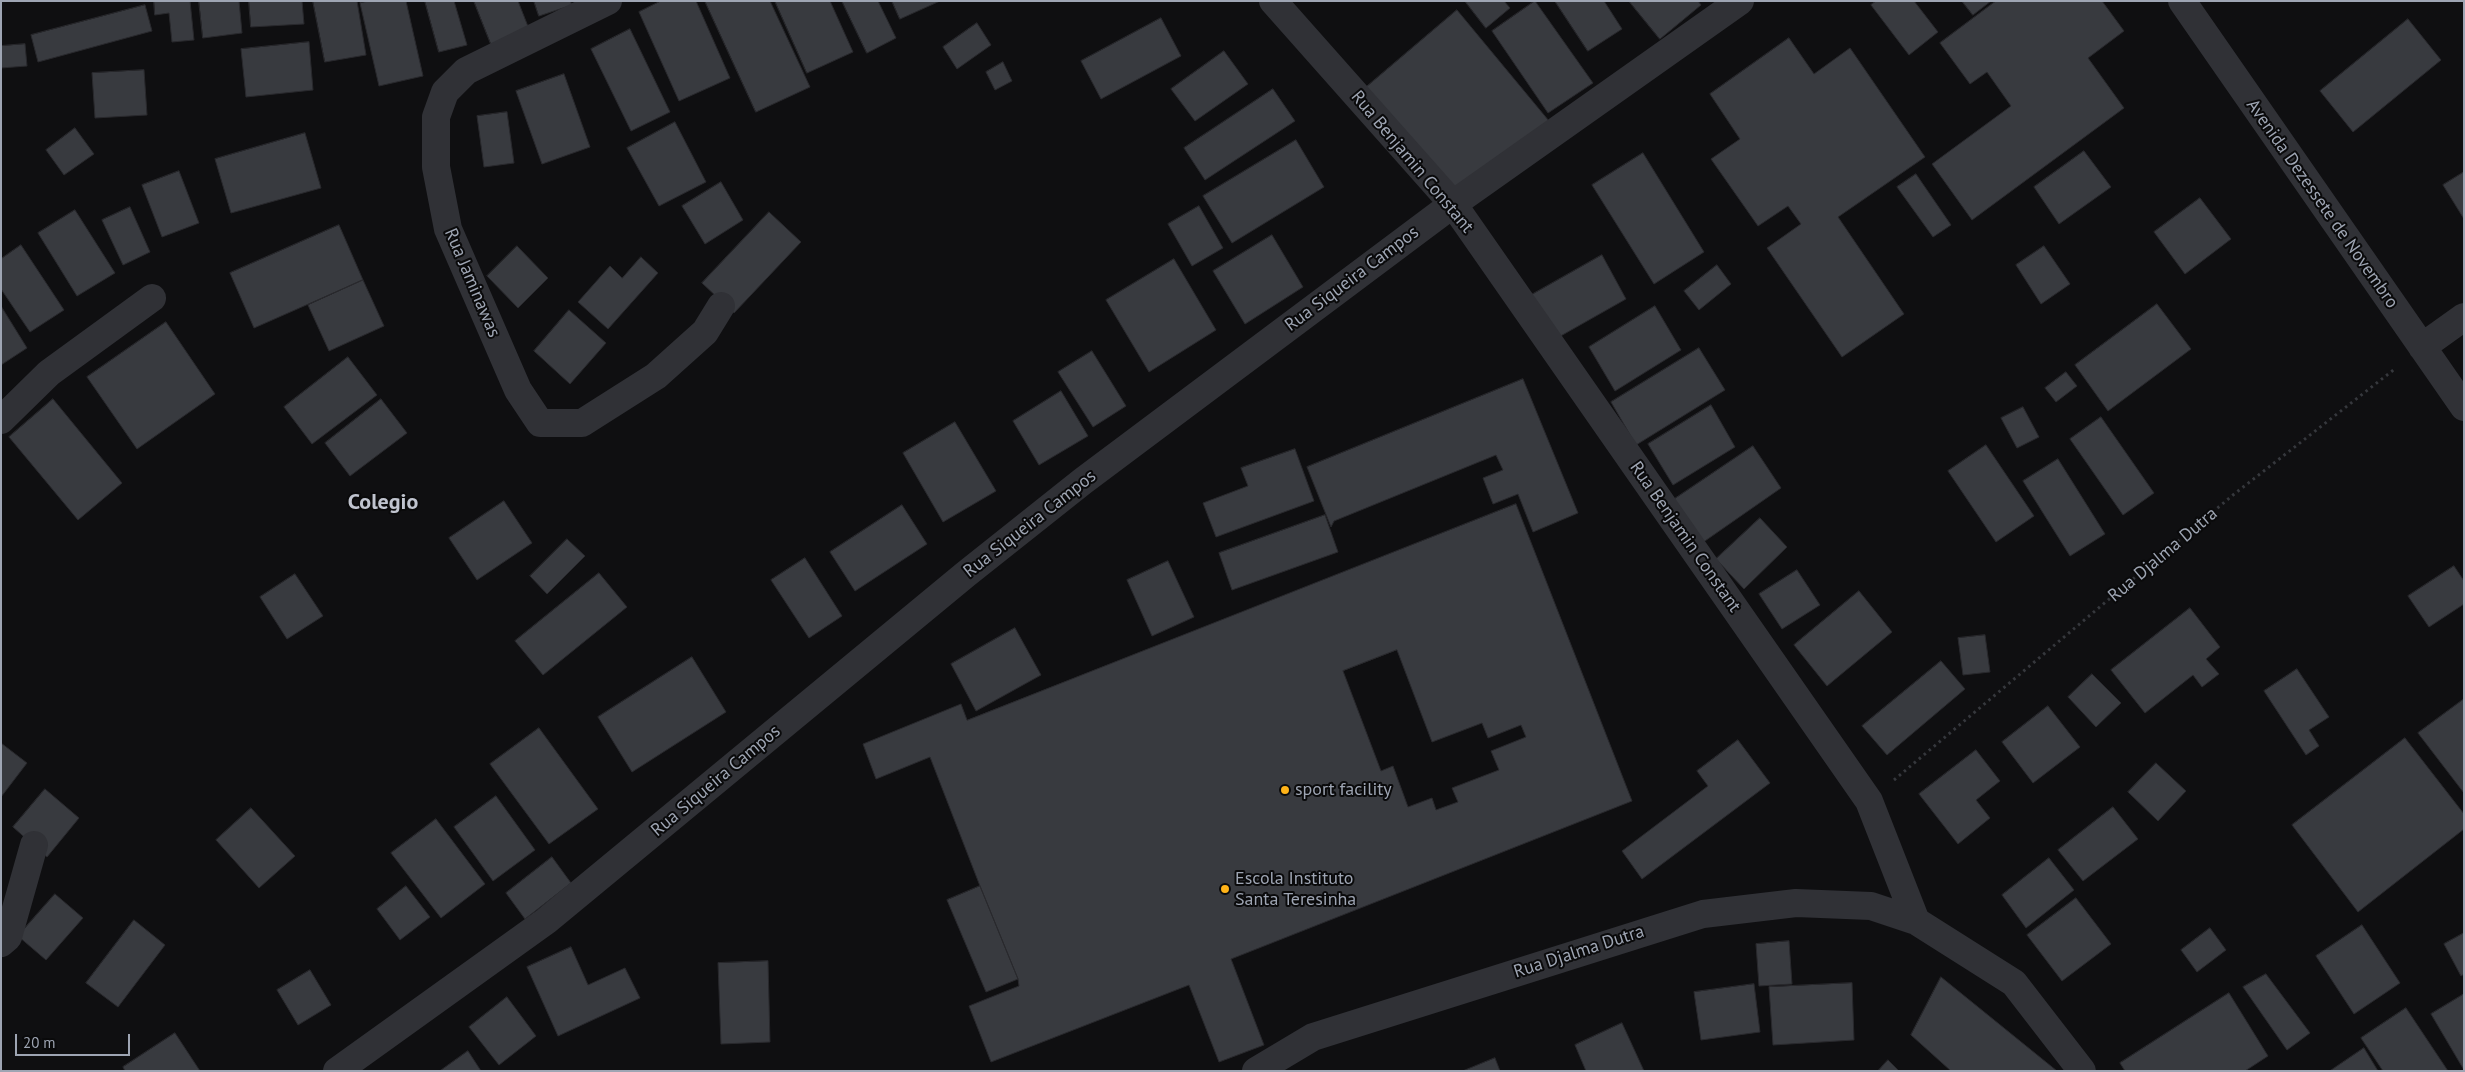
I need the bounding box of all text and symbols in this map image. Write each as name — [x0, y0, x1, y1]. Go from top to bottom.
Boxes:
street label: Rua Benjamin Constant — [1346, 87, 1478, 237]
street label: Avenida Dezessete de Novembro — [2241, 95, 2403, 313]
street label: Rua Siqueira Campos — [1281, 222, 1423, 336]
street label: Rua Jaminawas — [439, 225, 505, 341]
street label: Rua Benjamin Constant — [1625, 457, 1745, 617]
street label: Rua Siqueira Campos — [960, 466, 1100, 582]
district label: Colegio — [348, 490, 418, 516]
street label: Rua Djalma Dutra — [2104, 503, 2222, 607]
street label: Rua Siqueira Campos — [647, 721, 785, 841]
place label: sport facility — [1295, 779, 1392, 801]
marker: sport facility — [1279, 784, 1291, 796]
place label: Escola Instituto Santa Teresinha — [1235, 868, 1356, 911]
marker: Escola Instituto Santa Teresinha — [1219, 883, 1231, 895]
street label: Rua Djalma Dutra — [1511, 921, 1647, 983]
scale bar — [18, 1024, 132, 1056]
text: 20 m — [23, 1033, 56, 1052]

